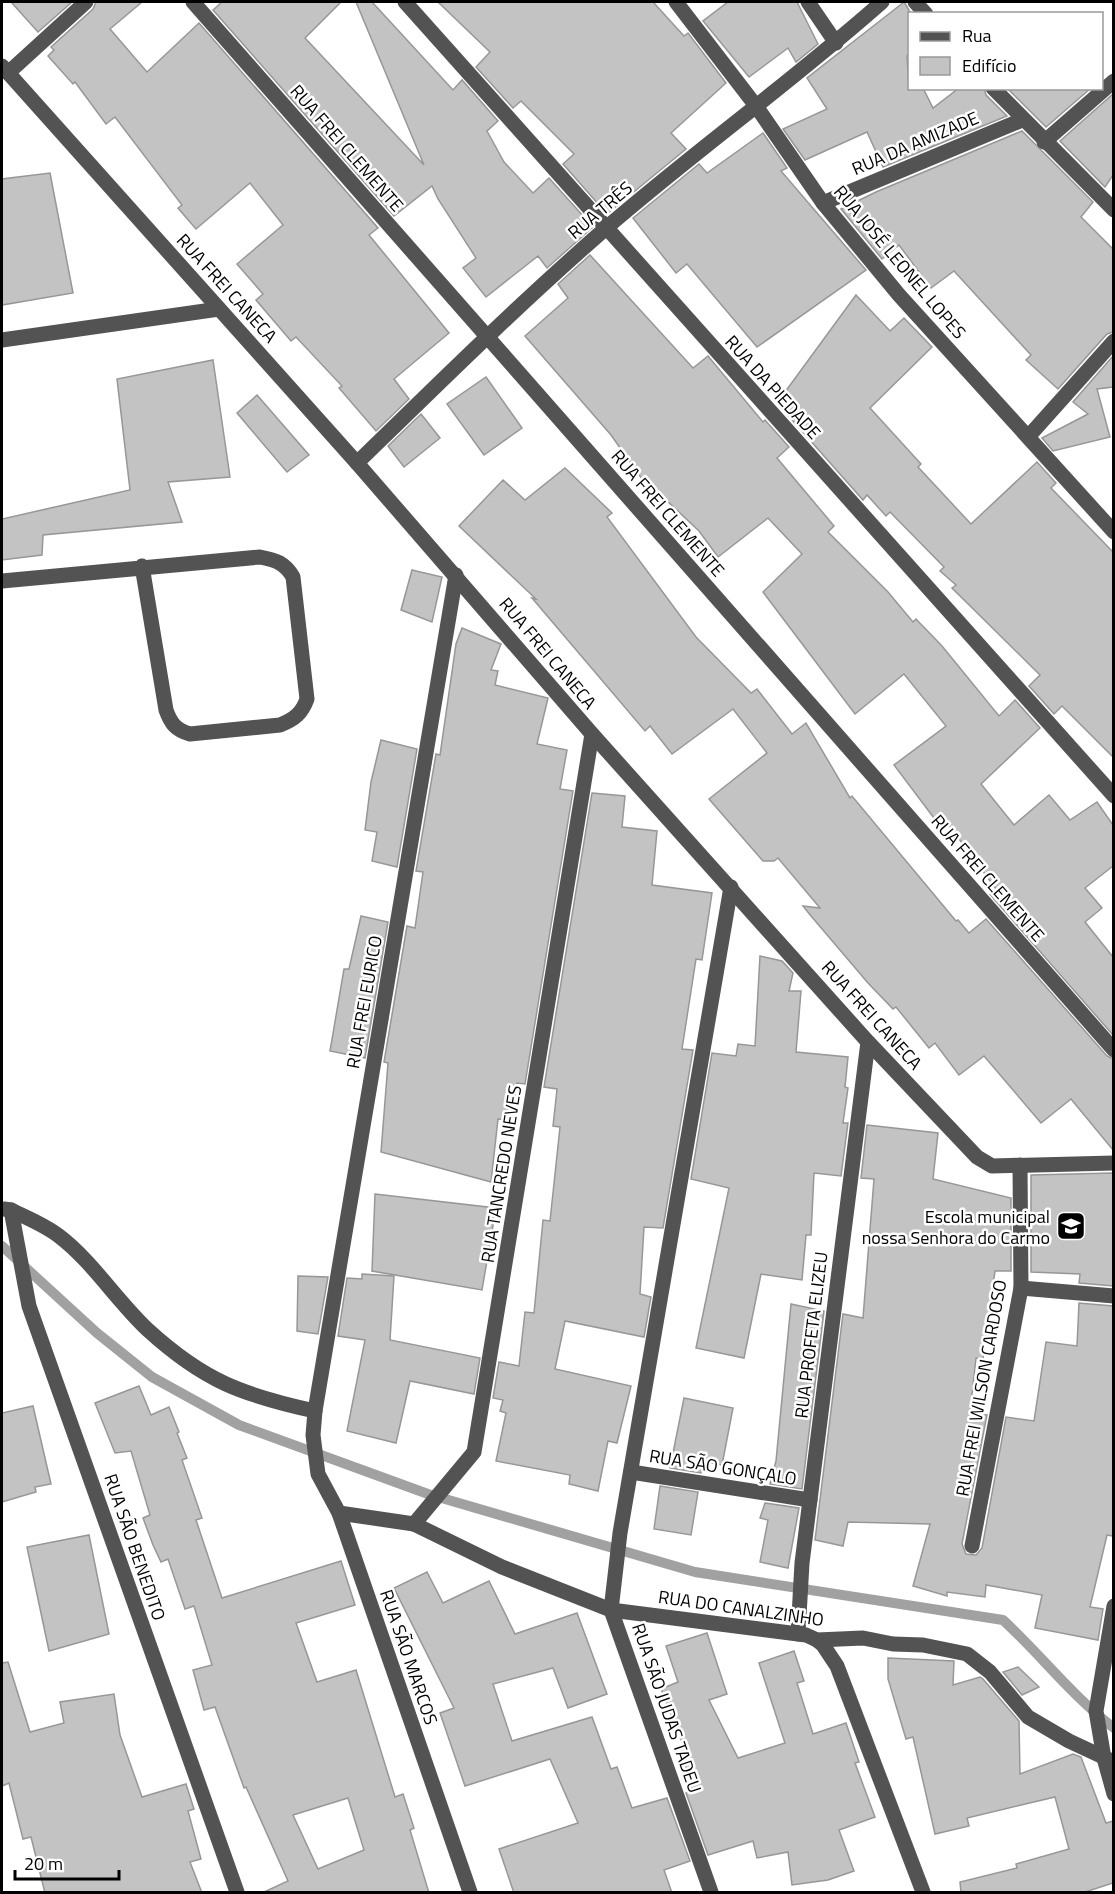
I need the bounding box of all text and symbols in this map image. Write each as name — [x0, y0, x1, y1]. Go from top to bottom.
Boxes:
legend — [908, 12, 1103, 90]
text: Rua — [962, 22, 992, 49]
text: Edifício — [962, 52, 1016, 79]
street label: RUA FREI CLEMENTE — [284, 78, 410, 218]
street label: RUA DA AMIZADE — [847, 104, 983, 182]
street label: RUA TRÊS — [562, 175, 638, 245]
street label: RUA JOSÉ LEONEL LOPES — [827, 179, 973, 345]
street label: RUA FREI CANECA — [170, 227, 284, 349]
street label: RUA DA PIEDADE — [719, 329, 827, 445]
street label: RUA FREI CLEMENTE — [605, 443, 731, 583]
street label: RUA FREI CANECA — [493, 591, 603, 715]
street label: RUA FREI CLEMENTE — [925, 808, 1051, 948]
street label: RUA FREI EURICO — [339, 933, 389, 1071]
street label: RUA FREI CANECA — [815, 954, 929, 1076]
street label: RUA TANCREDO NEVES — [474, 1083, 528, 1265]
place label: Escola municipal nossa Senhora do Carmo — [862, 1203, 1050, 1251]
school or university icon: Escola municipal nossa Senhora do Carmo — [1055, 1210, 1087, 1242]
street label: RUA PROFETA ELIZEU — [787, 1250, 835, 1420]
street label: RUA FREI WILSON CARDOSO — [949, 1278, 1013, 1498]
street label: RUA SÃO GONÇALO — [647, 1442, 799, 1492]
street label: RUA SÃO BENEDITO — [97, 1470, 173, 1624]
street label: RUA DO CANALZINHO — [656, 1583, 826, 1633]
street label: RUA SÃO MARCOS — [373, 1586, 445, 1728]
street label: RUA SÃO JUDAS TADEU — [625, 1619, 709, 1797]
scale bar — [15, 1843, 118, 1881]
text: 20 m — [24, 1850, 63, 1877]

